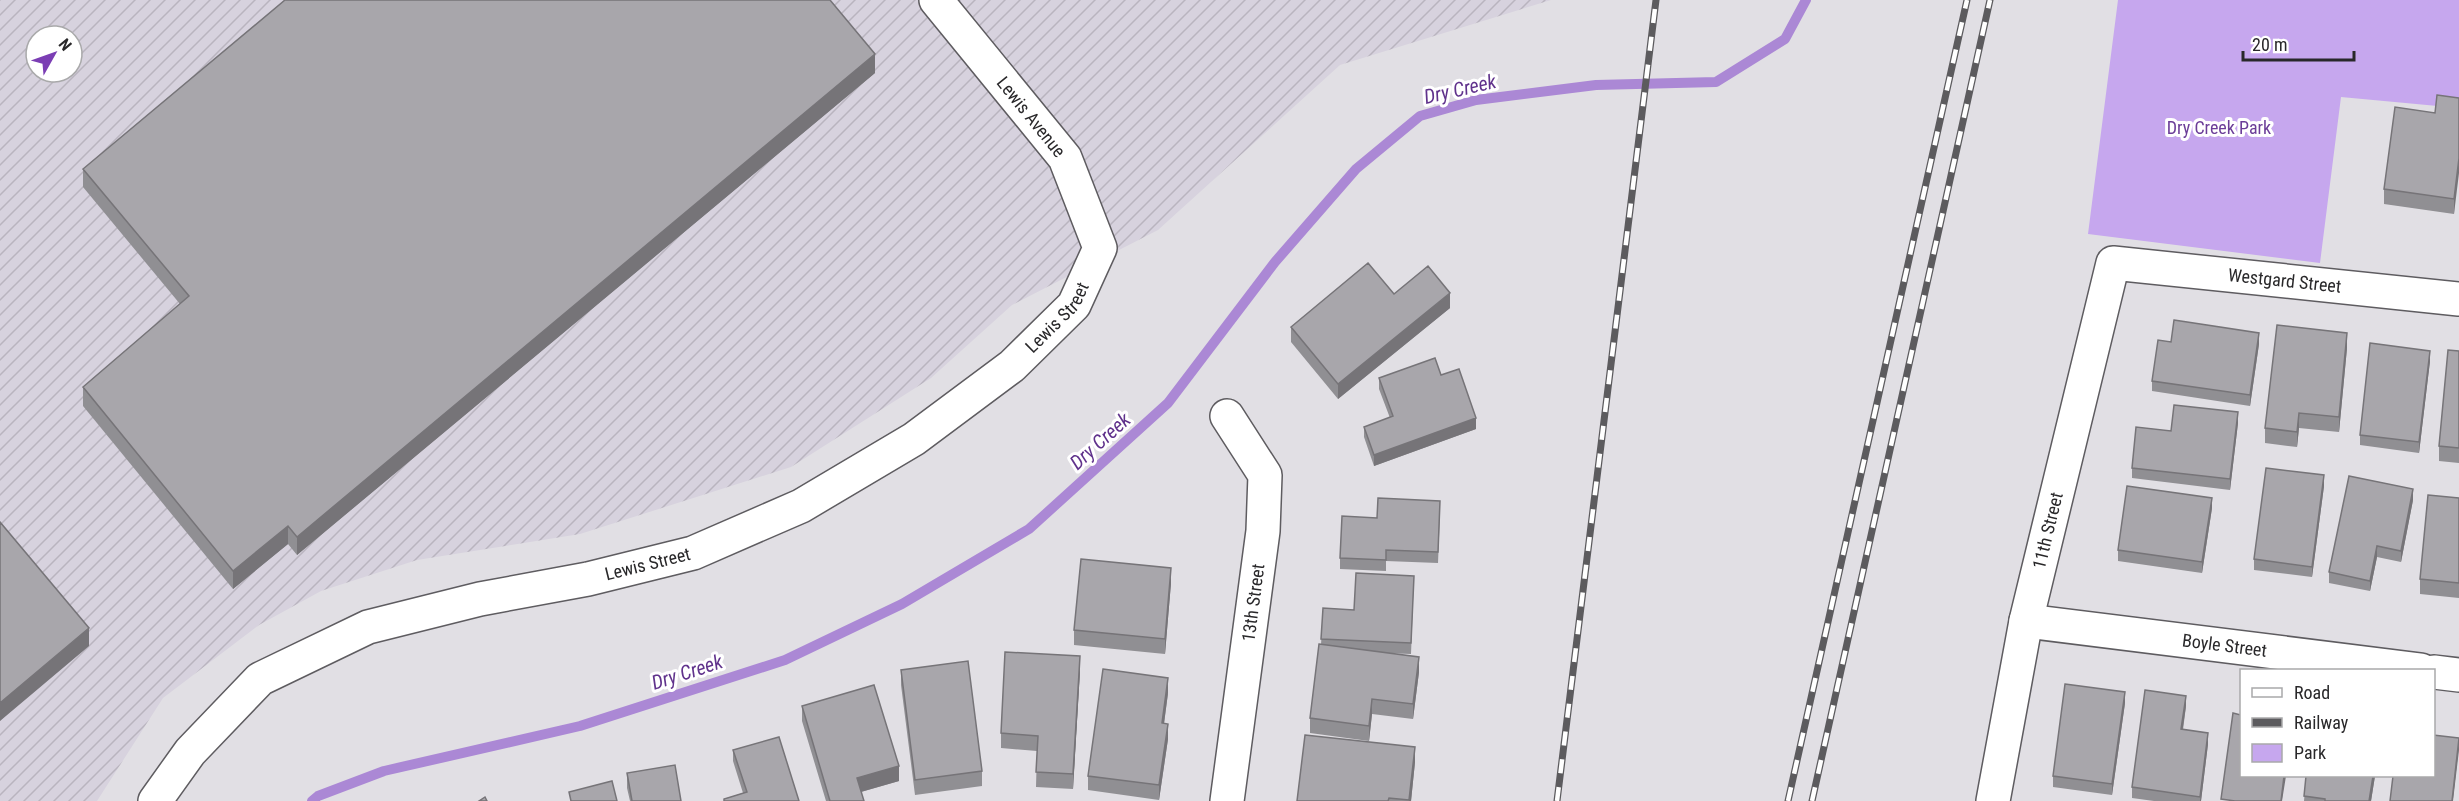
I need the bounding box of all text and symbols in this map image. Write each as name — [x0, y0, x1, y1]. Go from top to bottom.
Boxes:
north arrow — [24, 24, 84, 84]
scale bar — [2243, 24, 2354, 62]
text: 20 m — [2252, 34, 2287, 55]
text: N — [55, 35, 76, 55]
water label: Dry Creek — [1422, 69, 1500, 109]
street label: Lewis Avenue — [993, 72, 1070, 161]
park label: Dry Creek Park — [2167, 117, 2271, 138]
street label: Westgard Street — [2227, 264, 2342, 297]
street label: Lewis Street — [1021, 279, 1093, 357]
water label: Dry Creek — [1065, 407, 1136, 474]
street label: 11th Street — [2028, 490, 2067, 571]
street label: Lewis Street — [603, 543, 693, 584]
street label: 13th Street — [1237, 563, 1269, 643]
street label: Boyle Street — [2181, 629, 2268, 661]
water label: Dry Creek — [648, 649, 727, 695]
legend — [2240, 669, 2435, 777]
text: Road — [2294, 682, 2330, 703]
text: Railway — [2294, 712, 2349, 733]
text: Park — [2294, 742, 2326, 763]

